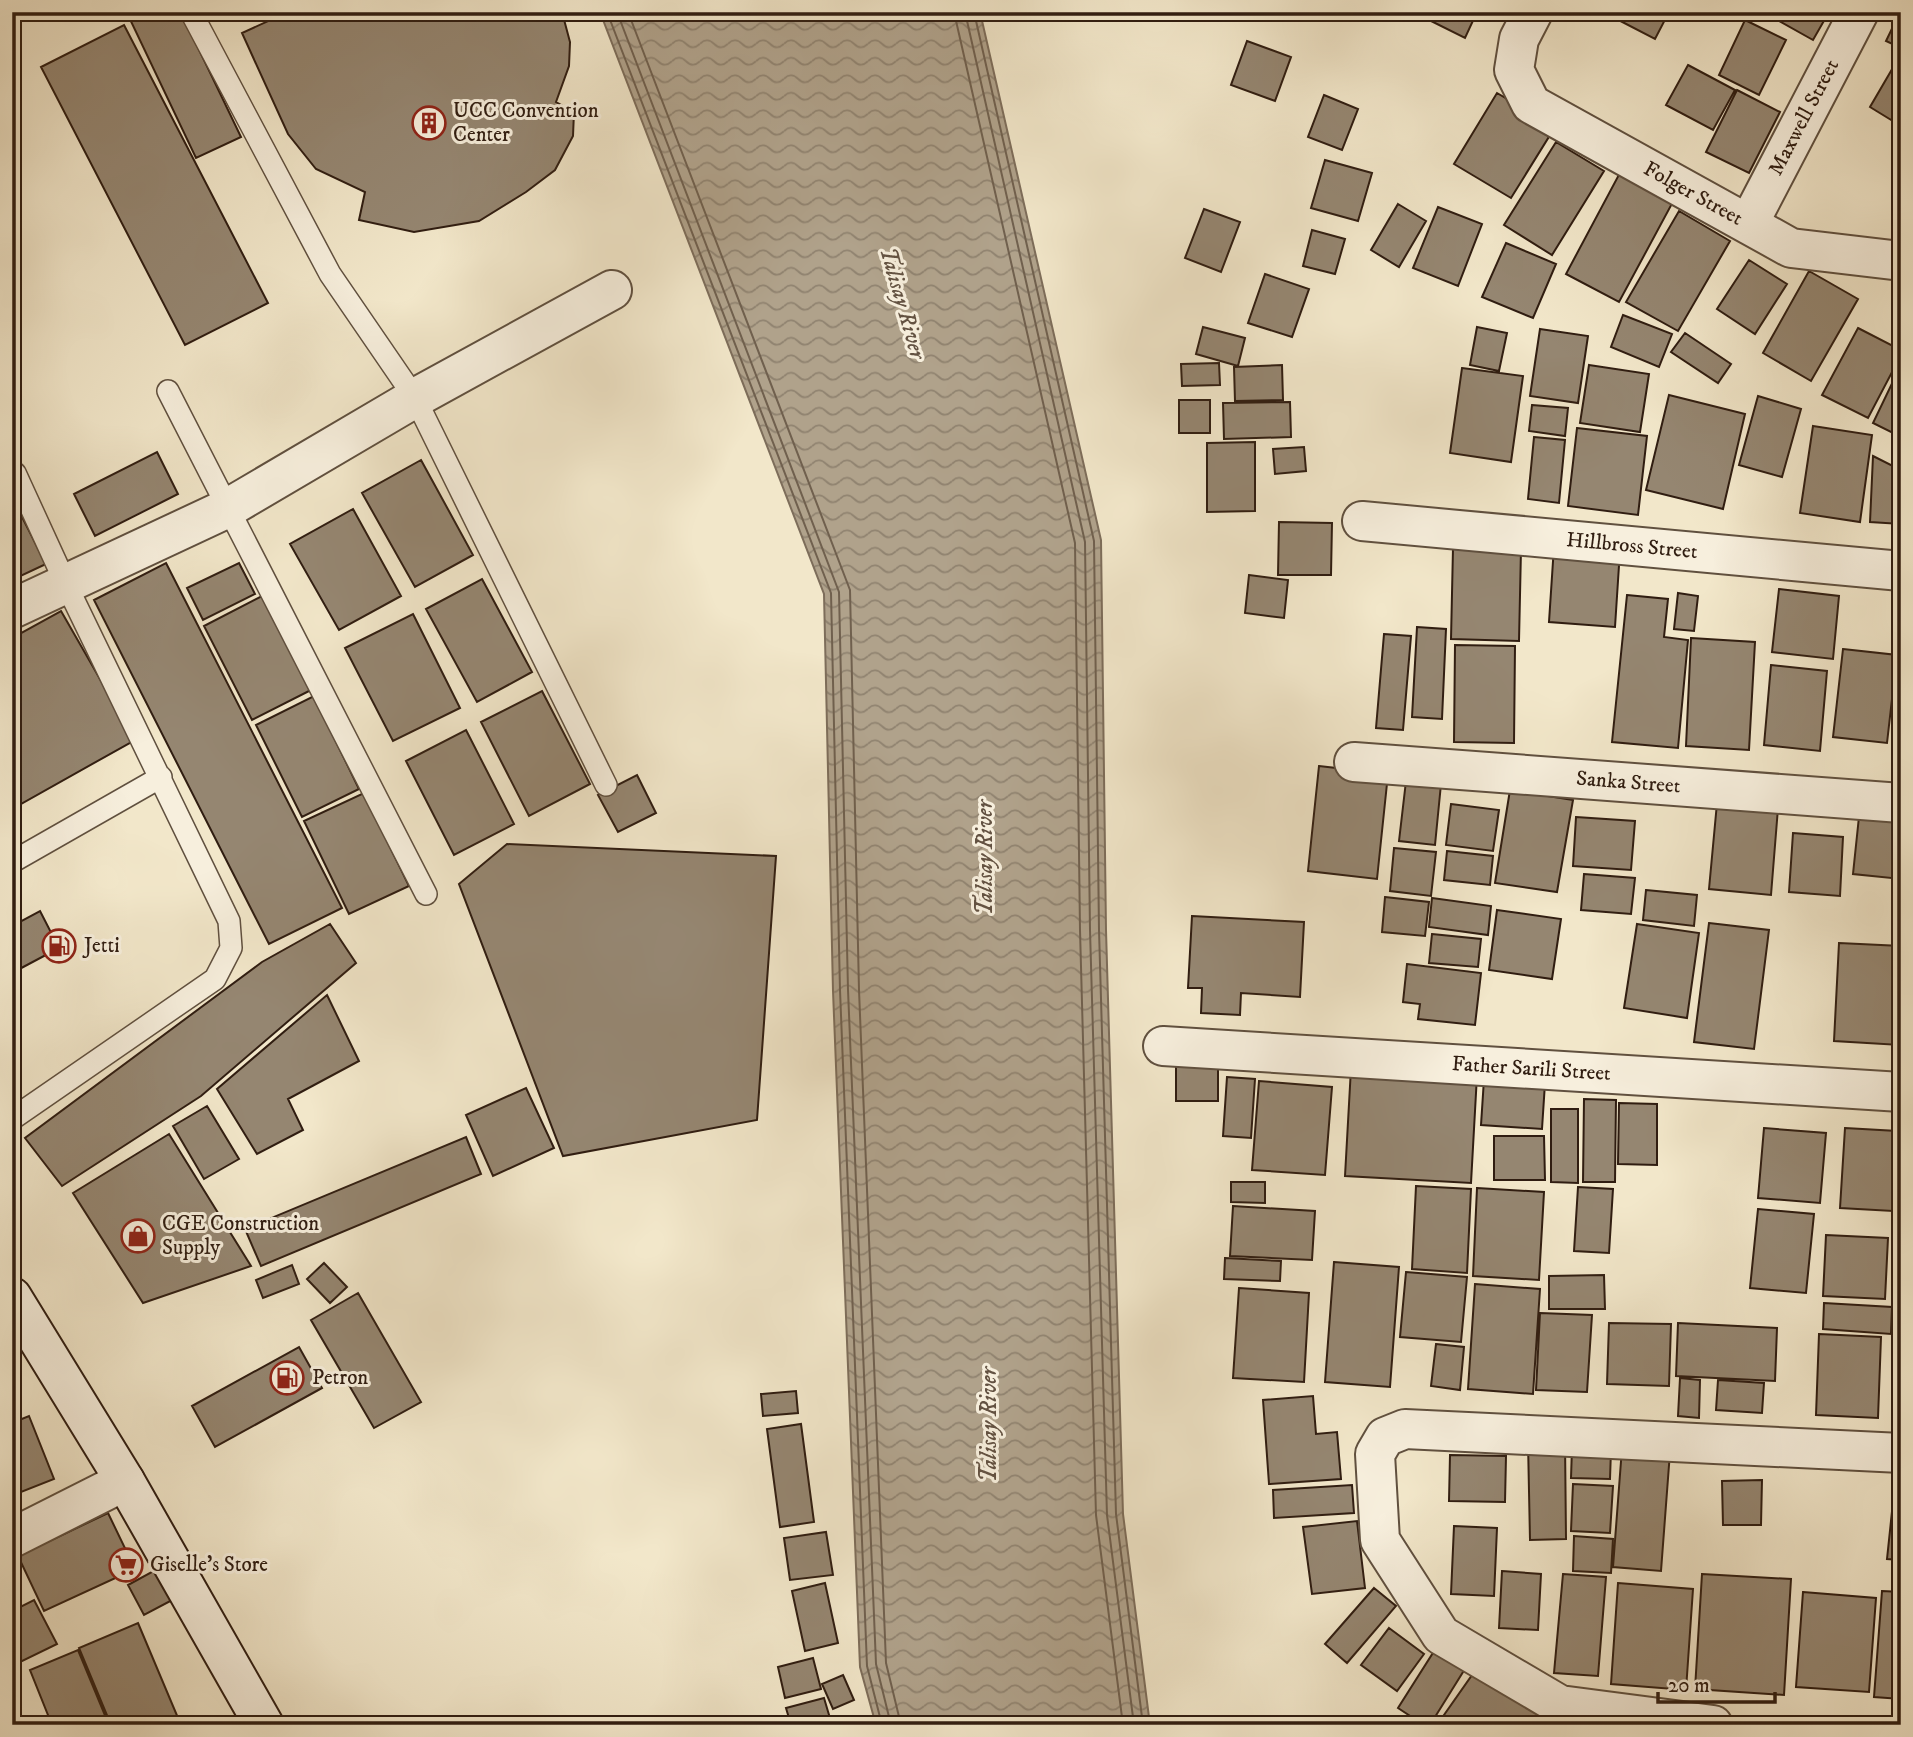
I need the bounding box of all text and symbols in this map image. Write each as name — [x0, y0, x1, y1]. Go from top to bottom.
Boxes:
street label: Maxwell Street — [1763, 55, 1845, 180]
place label: UCC Convention Center — [453, 98, 599, 148]
building icon: UCC Convention Center — [410, 104, 448, 142]
street label: Folger Street — [1639, 156, 1747, 232]
water label: Talisay River — [872, 244, 932, 364]
street label: Hillbross Street — [1565, 527, 1699, 565]
street label: Sanka Street — [1575, 766, 1682, 799]
water label: Talisay River — [971, 799, 1000, 916]
fuel station icon: Jetti — [40, 927, 78, 965]
place label: Jetti — [82, 933, 120, 959]
street label: Father Sarili Street — [1451, 1051, 1612, 1087]
place label: CGE Construction Supply — [162, 1211, 319, 1261]
shop icon: CGE Construction Supply — [119, 1217, 157, 1255]
fuel station icon: Petron — [268, 1359, 306, 1397]
place label: Petron — [312, 1365, 368, 1391]
water label: Talisay River — [975, 1366, 1004, 1483]
supermarket icon: Giselle's Store — [107, 1546, 145, 1584]
place label: Giselle's Store — [150, 1552, 268, 1578]
scale bar — [1658, 1660, 1775, 1704]
text: 20 m — [1668, 1673, 1710, 1699]

